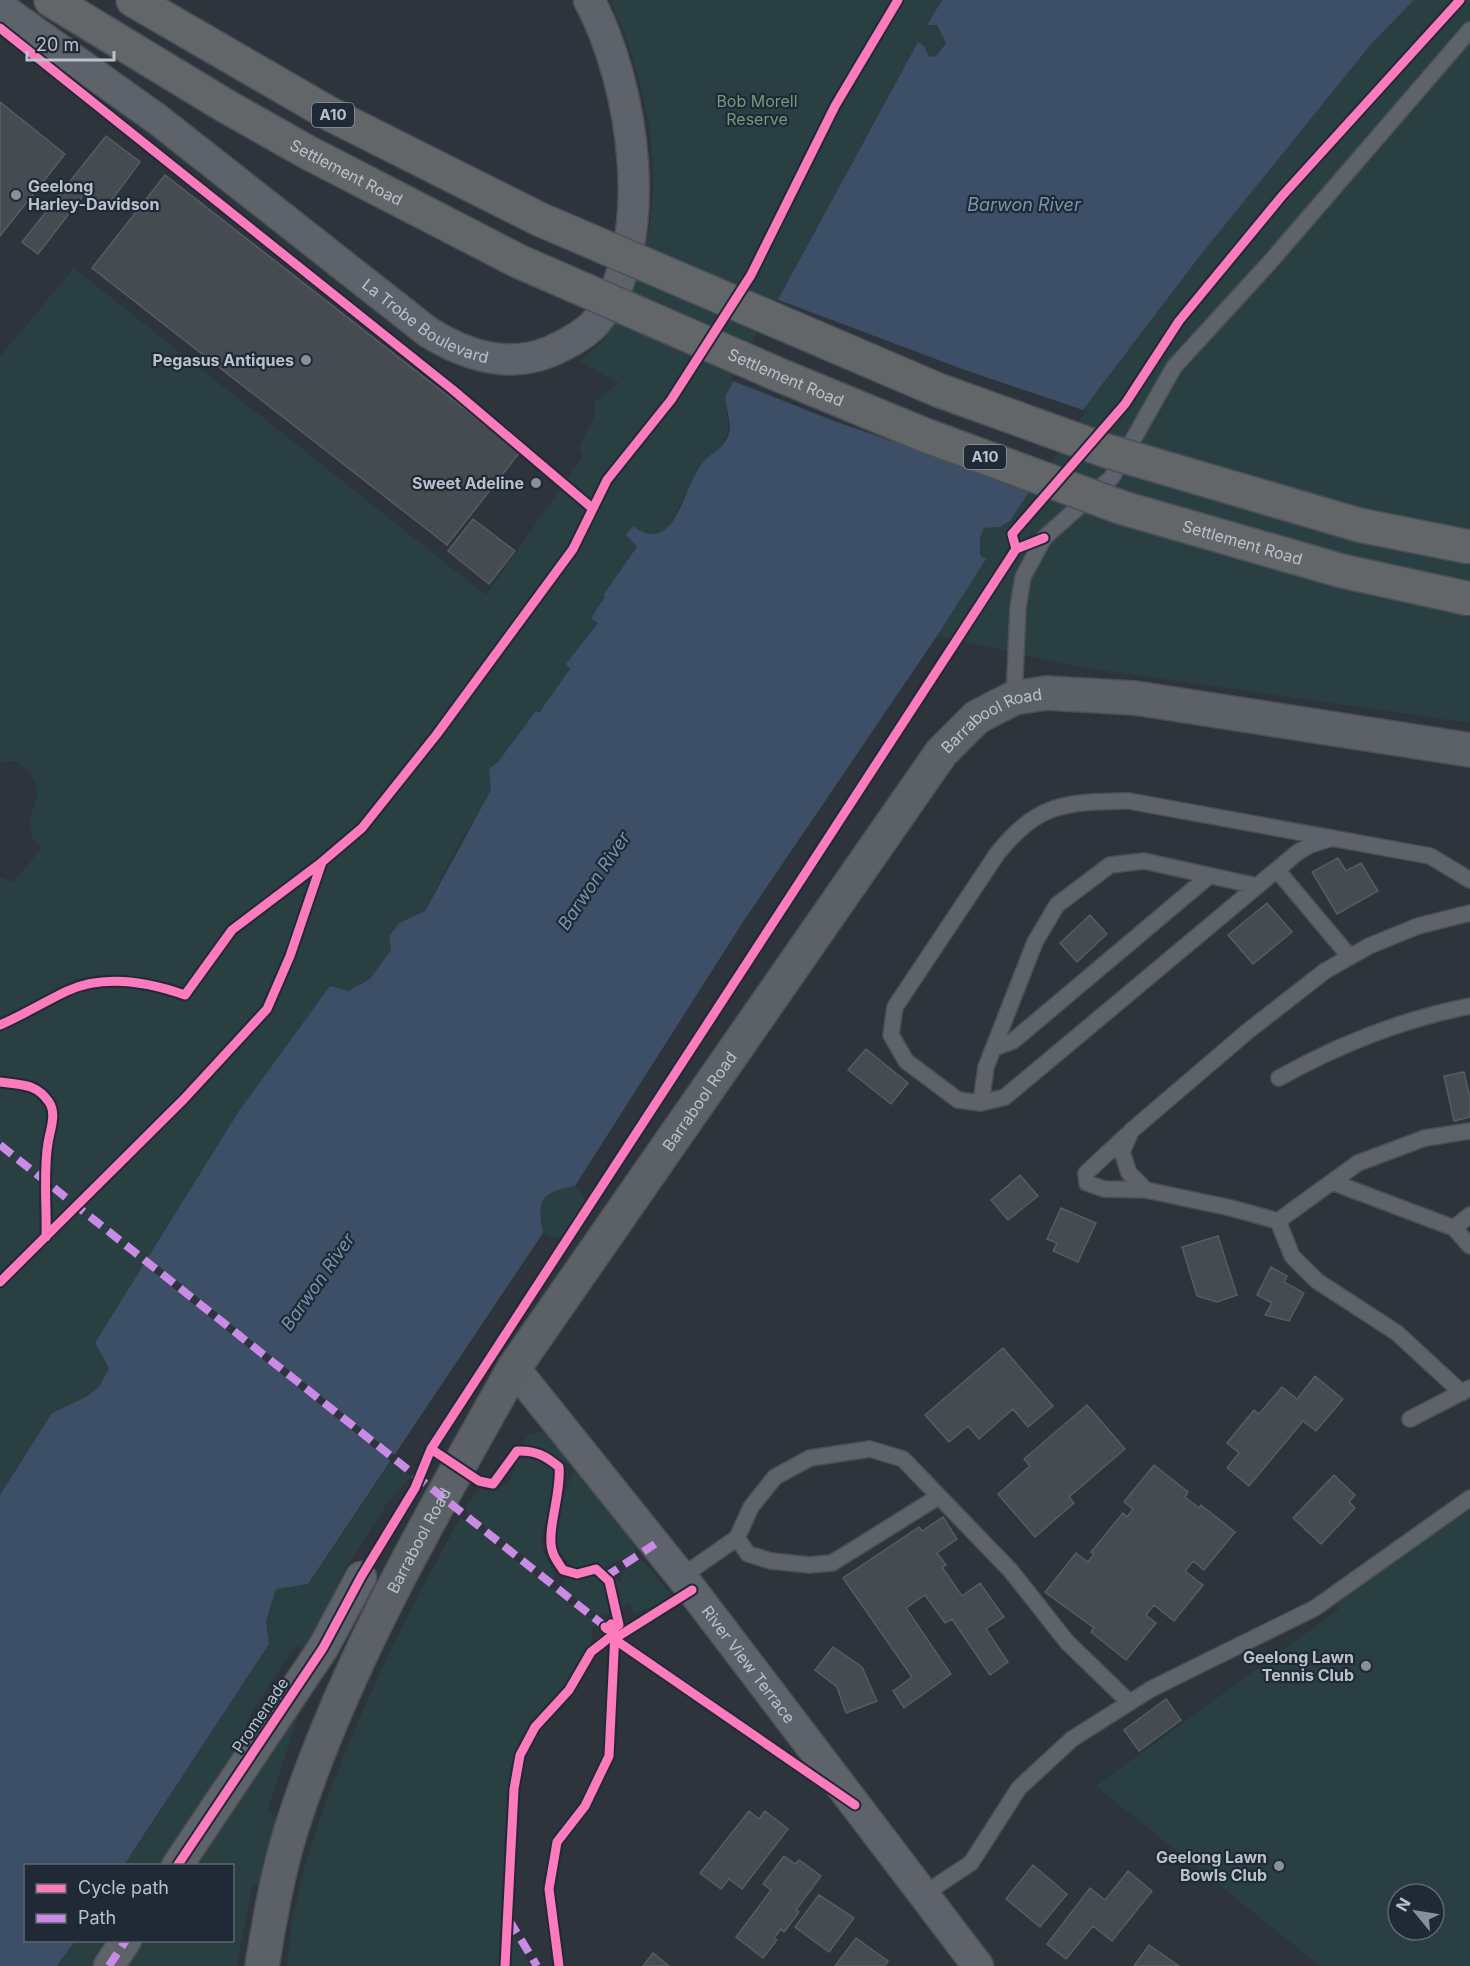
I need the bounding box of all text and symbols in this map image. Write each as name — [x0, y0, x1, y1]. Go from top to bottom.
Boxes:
scale bar — [27, 24, 114, 62]
text: 20 m — [36, 34, 79, 55]
park label: Bob Morell Reserve — [716, 91, 798, 129]
road number: A10 — [312, 103, 354, 127]
street label: Settlement Road — [287, 135, 406, 210]
place label: Geelong Harley-Davidson — [28, 176, 159, 214]
marker: Geelong Harley-Davidson — [9, 188, 23, 202]
water label: Barwon River — [967, 194, 1082, 215]
street label: La Trobe Boulevard — [358, 274, 491, 367]
street label: Settlement Road — [725, 344, 847, 411]
place label: Pegasus Antiques — [153, 350, 294, 370]
marker: Pegasus Antiques — [299, 353, 313, 367]
road number: A10 — [964, 445, 1006, 469]
place label: Sweet Adeline — [412, 473, 524, 493]
marker: Sweet Adeline — [529, 476, 543, 490]
street label: Settlement Road — [1180, 516, 1305, 569]
street label: Barrabool Road — [937, 684, 1043, 757]
water label: Barwon River — [553, 827, 635, 934]
street label: Barrabool Road — [658, 1047, 741, 1155]
water label: Barwon River — [276, 1228, 359, 1334]
street label: Barrabool Road — [382, 1484, 455, 1597]
street label: River View Terrace — [697, 1602, 800, 1727]
place label: Geelong Lawn Tennis Club — [1243, 1647, 1354, 1685]
marker: Geelong Lawn Tennis Club — [1359, 1659, 1373, 1673]
street label: Promenade — [228, 1674, 292, 1756]
place label: Geelong Lawn Bowls Club — [1156, 1847, 1267, 1885]
marker: Geelong Lawn Bowls Club — [1272, 1859, 1286, 1873]
legend — [24, 1864, 234, 1942]
text: Cycle path — [78, 1877, 169, 1898]
north arrow — [1386, 1882, 1446, 1942]
text: N — [1391, 1894, 1415, 1915]
text: Path — [78, 1907, 116, 1928]

